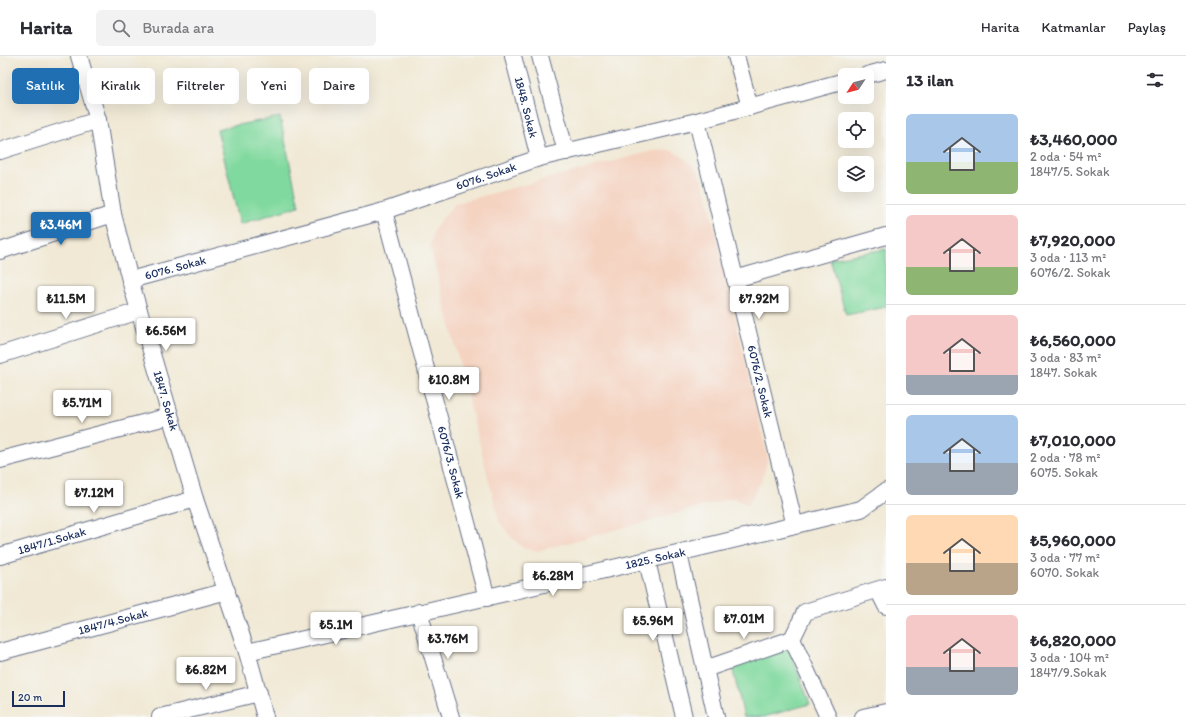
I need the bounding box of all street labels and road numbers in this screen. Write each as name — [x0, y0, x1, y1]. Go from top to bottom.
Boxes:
street label: 1848. Sokak — [512, 75, 541, 139]
street label: 6076. Sokak — [454, 159, 518, 193]
street label: 6076. Sokak — [143, 253, 208, 283]
street label: 6076/2. Sokak — [744, 344, 776, 419]
street label: 1847. Sokak — [150, 369, 181, 432]
street label: 6076/3. Sokak — [435, 424, 467, 500]
street label: 1847/1.Sokak — [16, 524, 87, 557]
street label: 1825. Sokak — [624, 545, 687, 572]
street label: 1847/4.Sokak — [77, 606, 149, 638]

